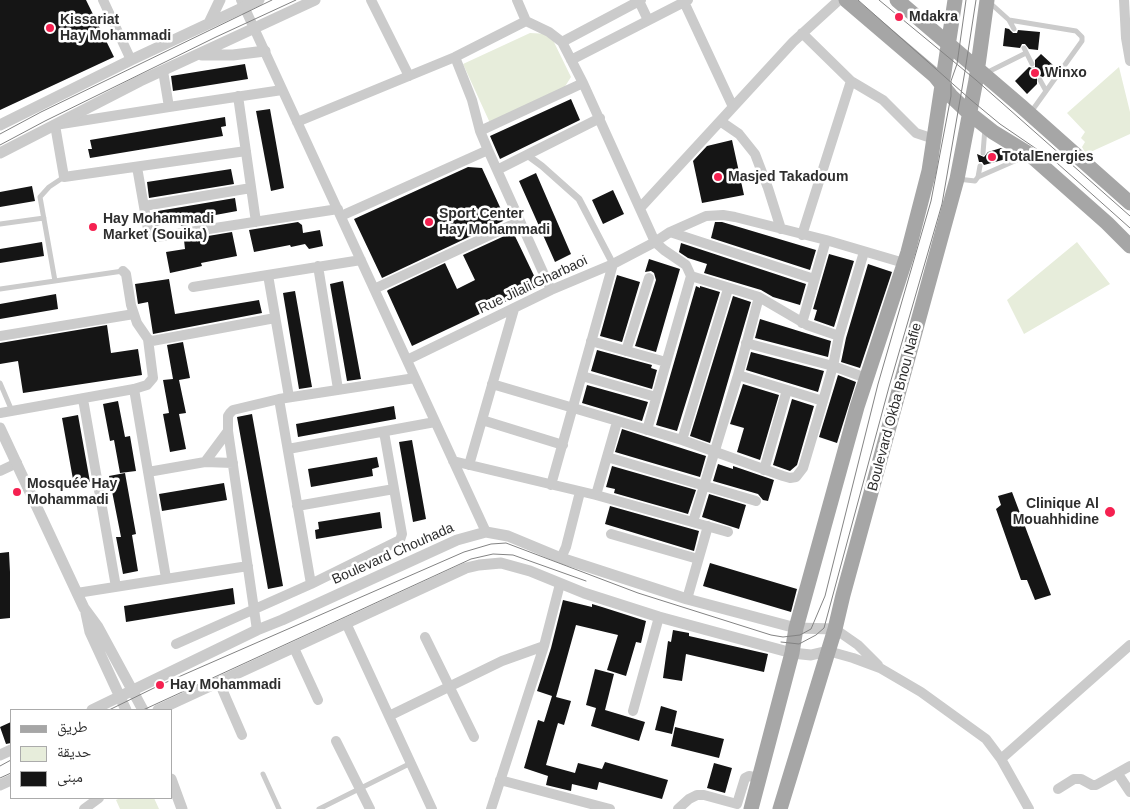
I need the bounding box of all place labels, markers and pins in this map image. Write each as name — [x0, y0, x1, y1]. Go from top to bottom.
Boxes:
place label: Mdakra — [909, 9, 958, 25]
marker: Mdakra — [893, 11, 905, 23]
place label: Kissariat Hay Mohammadi — [60, 12, 171, 44]
marker: Kissariat Hay Mohammadi — [44, 22, 56, 34]
place label: Winxo — [1045, 65, 1087, 81]
marker: Winxo — [1029, 67, 1041, 79]
place label: TotalEnergies — [1002, 149, 1094, 165]
marker: TotalEnergies — [986, 151, 998, 163]
place label: Masjed Takadoum — [728, 169, 848, 185]
marker: Masjed Takadoum — [712, 171, 724, 183]
place label: Sport Center Hay Mohammadi — [439, 206, 550, 238]
place label: Hay Mohammadi Market (Souika) — [103, 211, 214, 243]
marker: Sport Center Hay Mohammadi — [423, 216, 435, 228]
marker: Hay Mohammadi Market (Souika) — [87, 221, 99, 233]
place label: Mosquée Hay Mohammadi — [27, 476, 117, 508]
marker: Mosquée Hay Mohammadi — [11, 486, 23, 498]
place label: Clinique Al Mouahhidine — [1013, 496, 1099, 528]
marker: Clinique Al Mouahhidine — [1103, 505, 1117, 519]
place label: Hay Mohammadi — [170, 677, 281, 693]
marker: Hay Mohammadi — [154, 679, 166, 691]

